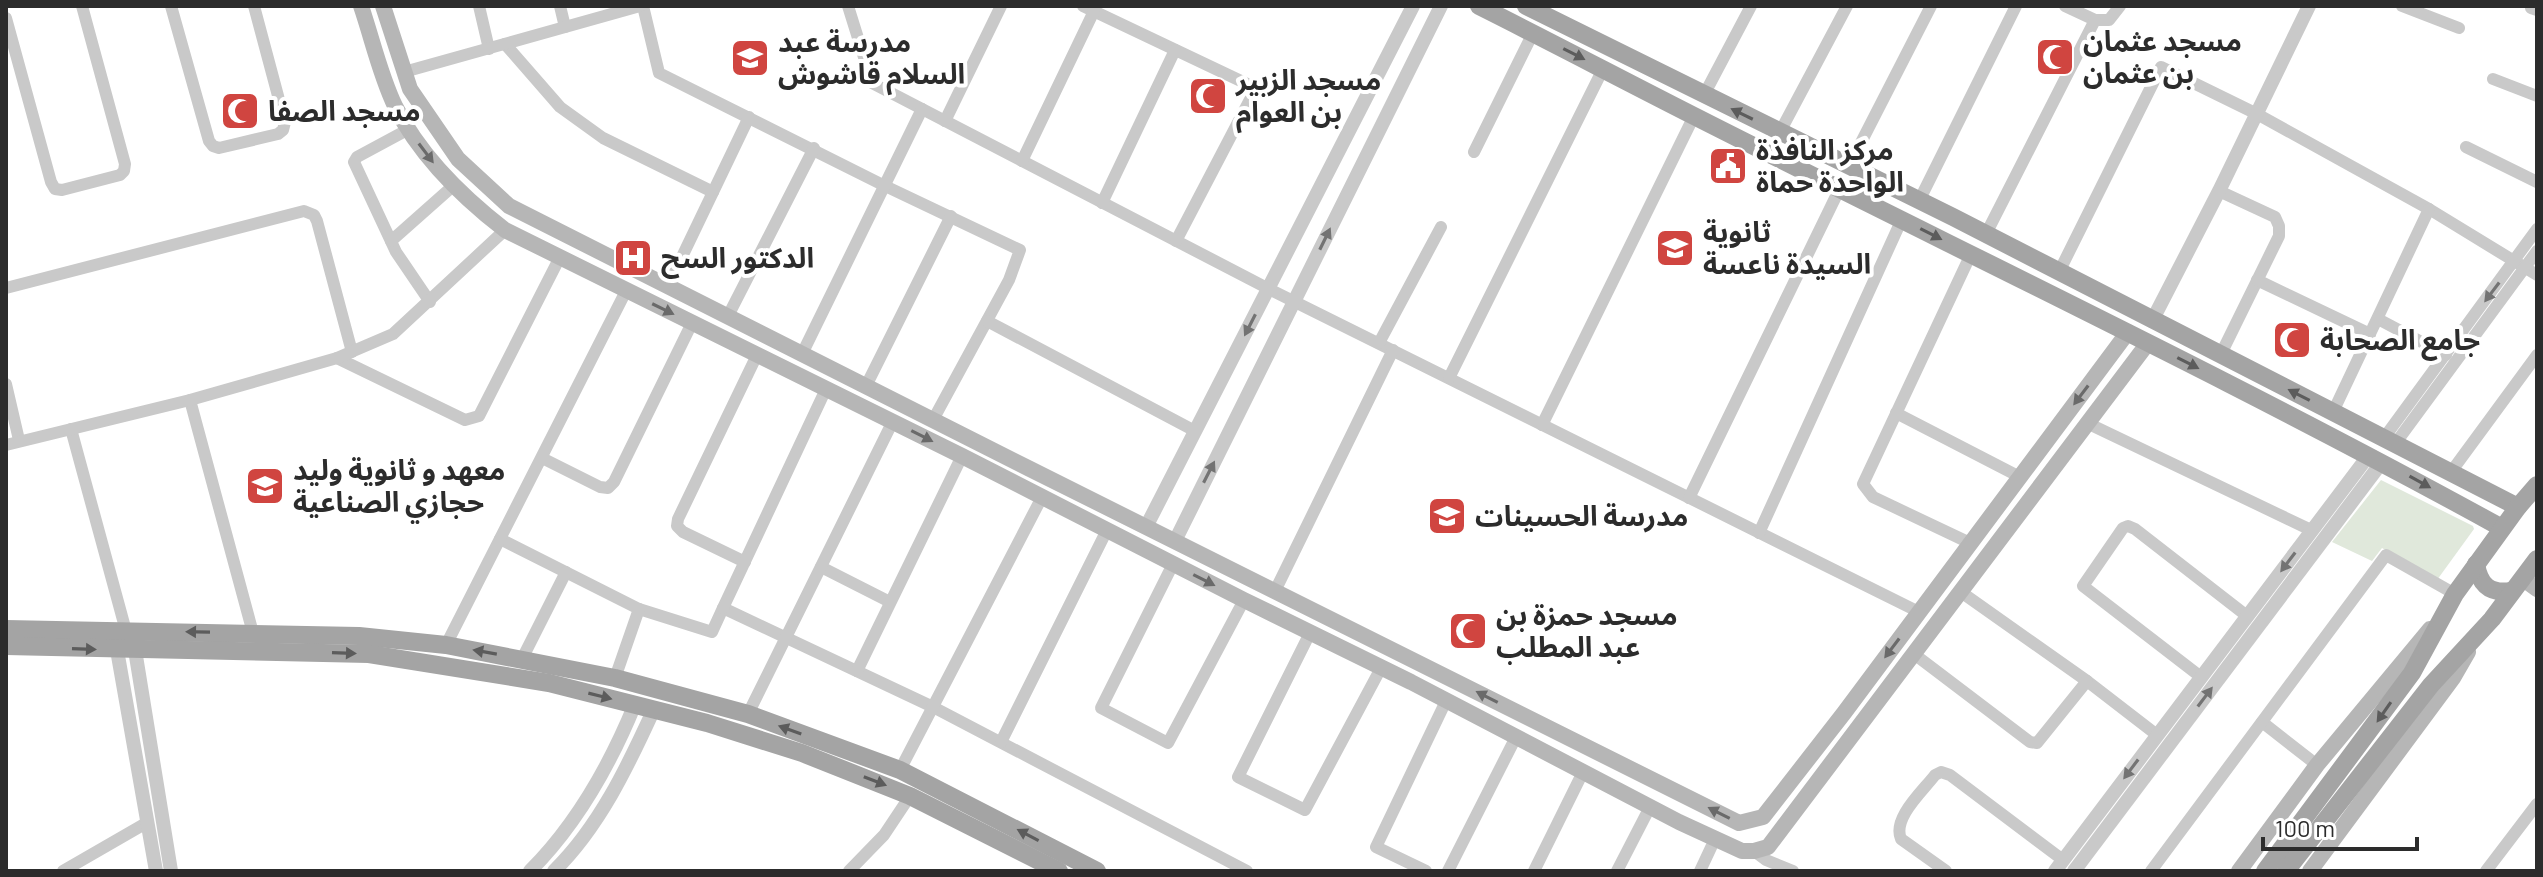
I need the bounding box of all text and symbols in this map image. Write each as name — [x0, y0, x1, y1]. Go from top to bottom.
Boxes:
place label: مسجد عثمان بن عثمان — [2083, 23, 2242, 90]
place label: مدرسة عبد السلام قاشوش — [778, 24, 965, 96]
mosque icon: مسجد عثمان بن عثمان — [2034, 36, 2076, 78]
school or university icon: مدرسة عبد السلام قاشوش — [729, 37, 771, 79]
one-way arrow — [1562, 47, 1585, 60]
place label: مسجد الزبير بن العوام — [1235, 62, 1381, 134]
mosque icon: مسجد الزبير بن العوام — [1187, 75, 1229, 117]
mosque icon: مسجد الصفا — [219, 90, 261, 132]
place label: مسجد الصفا — [268, 93, 421, 128]
one-way arrow — [1731, 107, 1754, 120]
place label: مركز النافذة الواحدة حماة — [1756, 132, 1904, 198]
one-way arrow — [418, 142, 434, 163]
public building icon: مركز النافذة الواحدة حماة — [1707, 145, 1749, 187]
place label: ثانوية السيدة ناعسة — [1703, 214, 1871, 280]
one-way arrow — [1319, 227, 1332, 250]
school or university icon: ثانوية السيدة ناعسة — [1654, 227, 1696, 269]
one-way arrow — [1920, 227, 1943, 240]
hospital icon: الدكتور السح — [612, 237, 654, 279]
place label: الدكتور السح — [661, 240, 814, 279]
one-way arrow — [2485, 282, 2500, 303]
one-way arrow — [652, 303, 675, 316]
one-way arrow — [1244, 313, 1257, 336]
mosque icon: جامع الصحابة — [2271, 319, 2313, 361]
place label: جامع الصحابة — [2320, 322, 2480, 361]
one-way arrow — [2177, 356, 2200, 370]
one-way arrow — [2074, 384, 2089, 405]
one-way arrow — [2287, 389, 2310, 402]
one-way arrow — [911, 429, 934, 443]
place label: معهد و ثانوية وليد حجازي الصناعية — [293, 452, 505, 524]
one-way arrow — [1203, 460, 1216, 483]
school or university icon: معهد و ثانوية وليد حجازي الصناعية — [244, 465, 286, 507]
one-way arrow — [2408, 475, 2431, 489]
school or university icon: مدرسة الحسينات — [1426, 495, 1468, 537]
place label: مدرسة الحسينات — [1475, 498, 1688, 533]
one-way arrow — [2280, 551, 2296, 572]
one-way arrow — [1192, 573, 1215, 586]
place label: مسجد حمزة بن عبد المطلب — [1496, 597, 1678, 665]
mosque icon: مسجد حمزة بن عبد المطلب — [1447, 610, 1489, 652]
one-way arrow — [185, 626, 210, 638]
one-way arrow — [1885, 638, 1901, 658]
one-way arrow — [72, 642, 97, 655]
one-way arrow — [472, 645, 497, 658]
one-way arrow — [332, 646, 357, 659]
one-way arrow — [2197, 687, 2213, 707]
one-way arrow — [588, 690, 613, 702]
one-way arrow — [1475, 690, 1498, 703]
one-way arrow — [2377, 701, 2392, 722]
one-way arrow — [778, 723, 802, 735]
one-way arrow — [2124, 759, 2140, 780]
one-way arrow — [863, 775, 887, 788]
scale bar — [2263, 801, 2417, 851]
one-way arrow — [1707, 807, 1730, 820]
text: 100 m — [2275, 813, 2335, 842]
one-way arrow — [1016, 828, 1039, 841]

